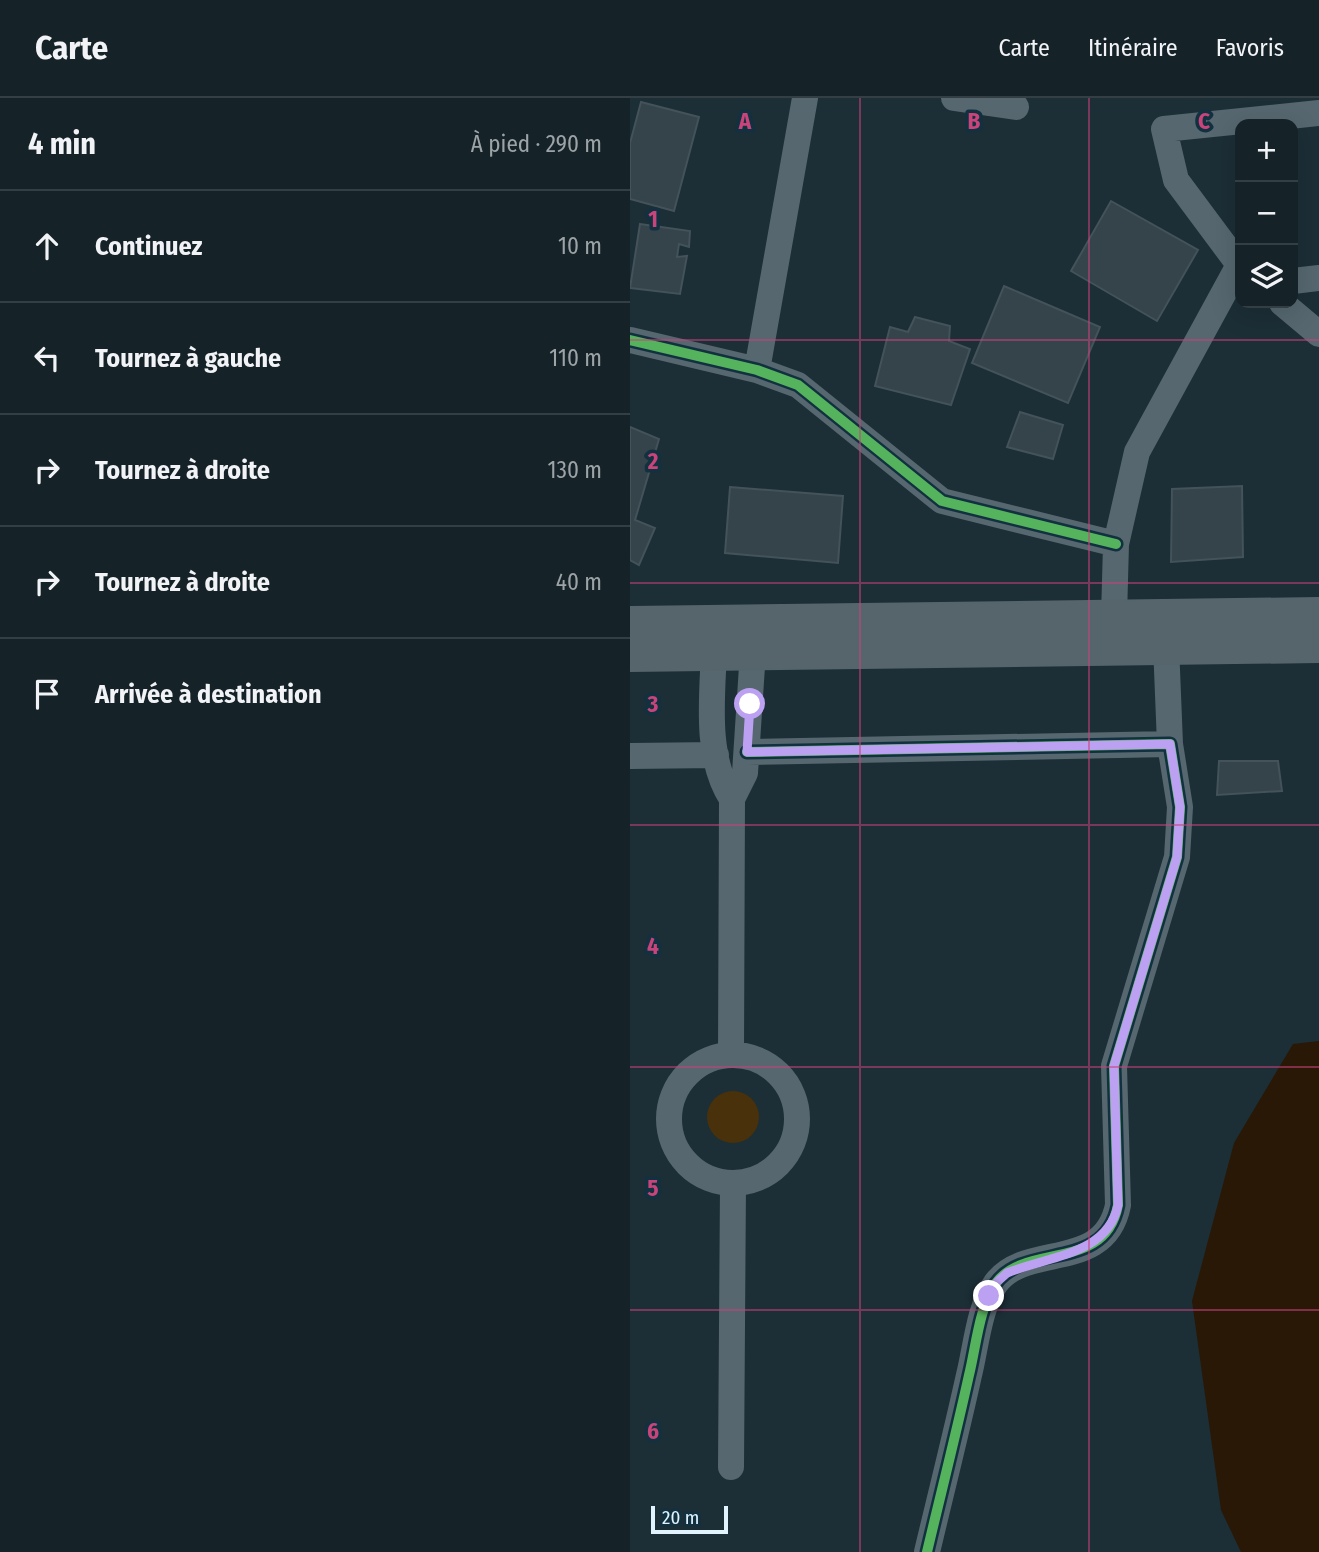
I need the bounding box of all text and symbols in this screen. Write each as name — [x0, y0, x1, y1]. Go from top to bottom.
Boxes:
text: Carte — [35, 28, 108, 68]
text: Carte — [999, 34, 1050, 62]
text: Itinéraire — [1088, 34, 1178, 62]
text: Favoris — [1216, 34, 1284, 62]
text: A — [738, 107, 752, 135]
text: B — [968, 107, 981, 135]
text: C — [1198, 107, 1210, 135]
map controls — [1235, 119, 1298, 308]
button: + — [1235, 119, 1298, 182]
text: 4 min — [28, 126, 96, 162]
text: À pied · 290 m — [471, 130, 602, 158]
button: − — [1235, 182, 1298, 245]
text: 1 — [648, 205, 658, 233]
icon: ahead — [28, 227, 66, 265]
text: Continuez — [95, 231, 202, 262]
text: 10 m — [558, 232, 602, 260]
button: layers — [1235, 245, 1298, 308]
icon: left — [28, 339, 66, 377]
text: Tournez à gauche — [95, 343, 281, 374]
text: 110 m — [549, 344, 602, 372]
text: 2 — [647, 447, 659, 475]
icon: right — [28, 451, 66, 489]
text: Tournez à droite — [95, 455, 270, 486]
text: 130 m — [548, 456, 602, 484]
icon: right — [28, 563, 66, 601]
text: Tournez à droite — [95, 567, 270, 598]
text: 40 m — [556, 568, 602, 596]
icon: arrive — [28, 675, 66, 713]
text: Arrivée à destination — [95, 679, 322, 710]
route start — [734, 688, 765, 719]
text: 3 — [647, 690, 659, 718]
text: 4 — [647, 932, 659, 960]
text: 5 — [647, 1174, 659, 1202]
route end — [973, 1280, 1004, 1311]
text: 6 — [647, 1417, 659, 1445]
scale bar — [651, 1503, 728, 1535]
text: 20 m — [662, 1506, 699, 1529]

